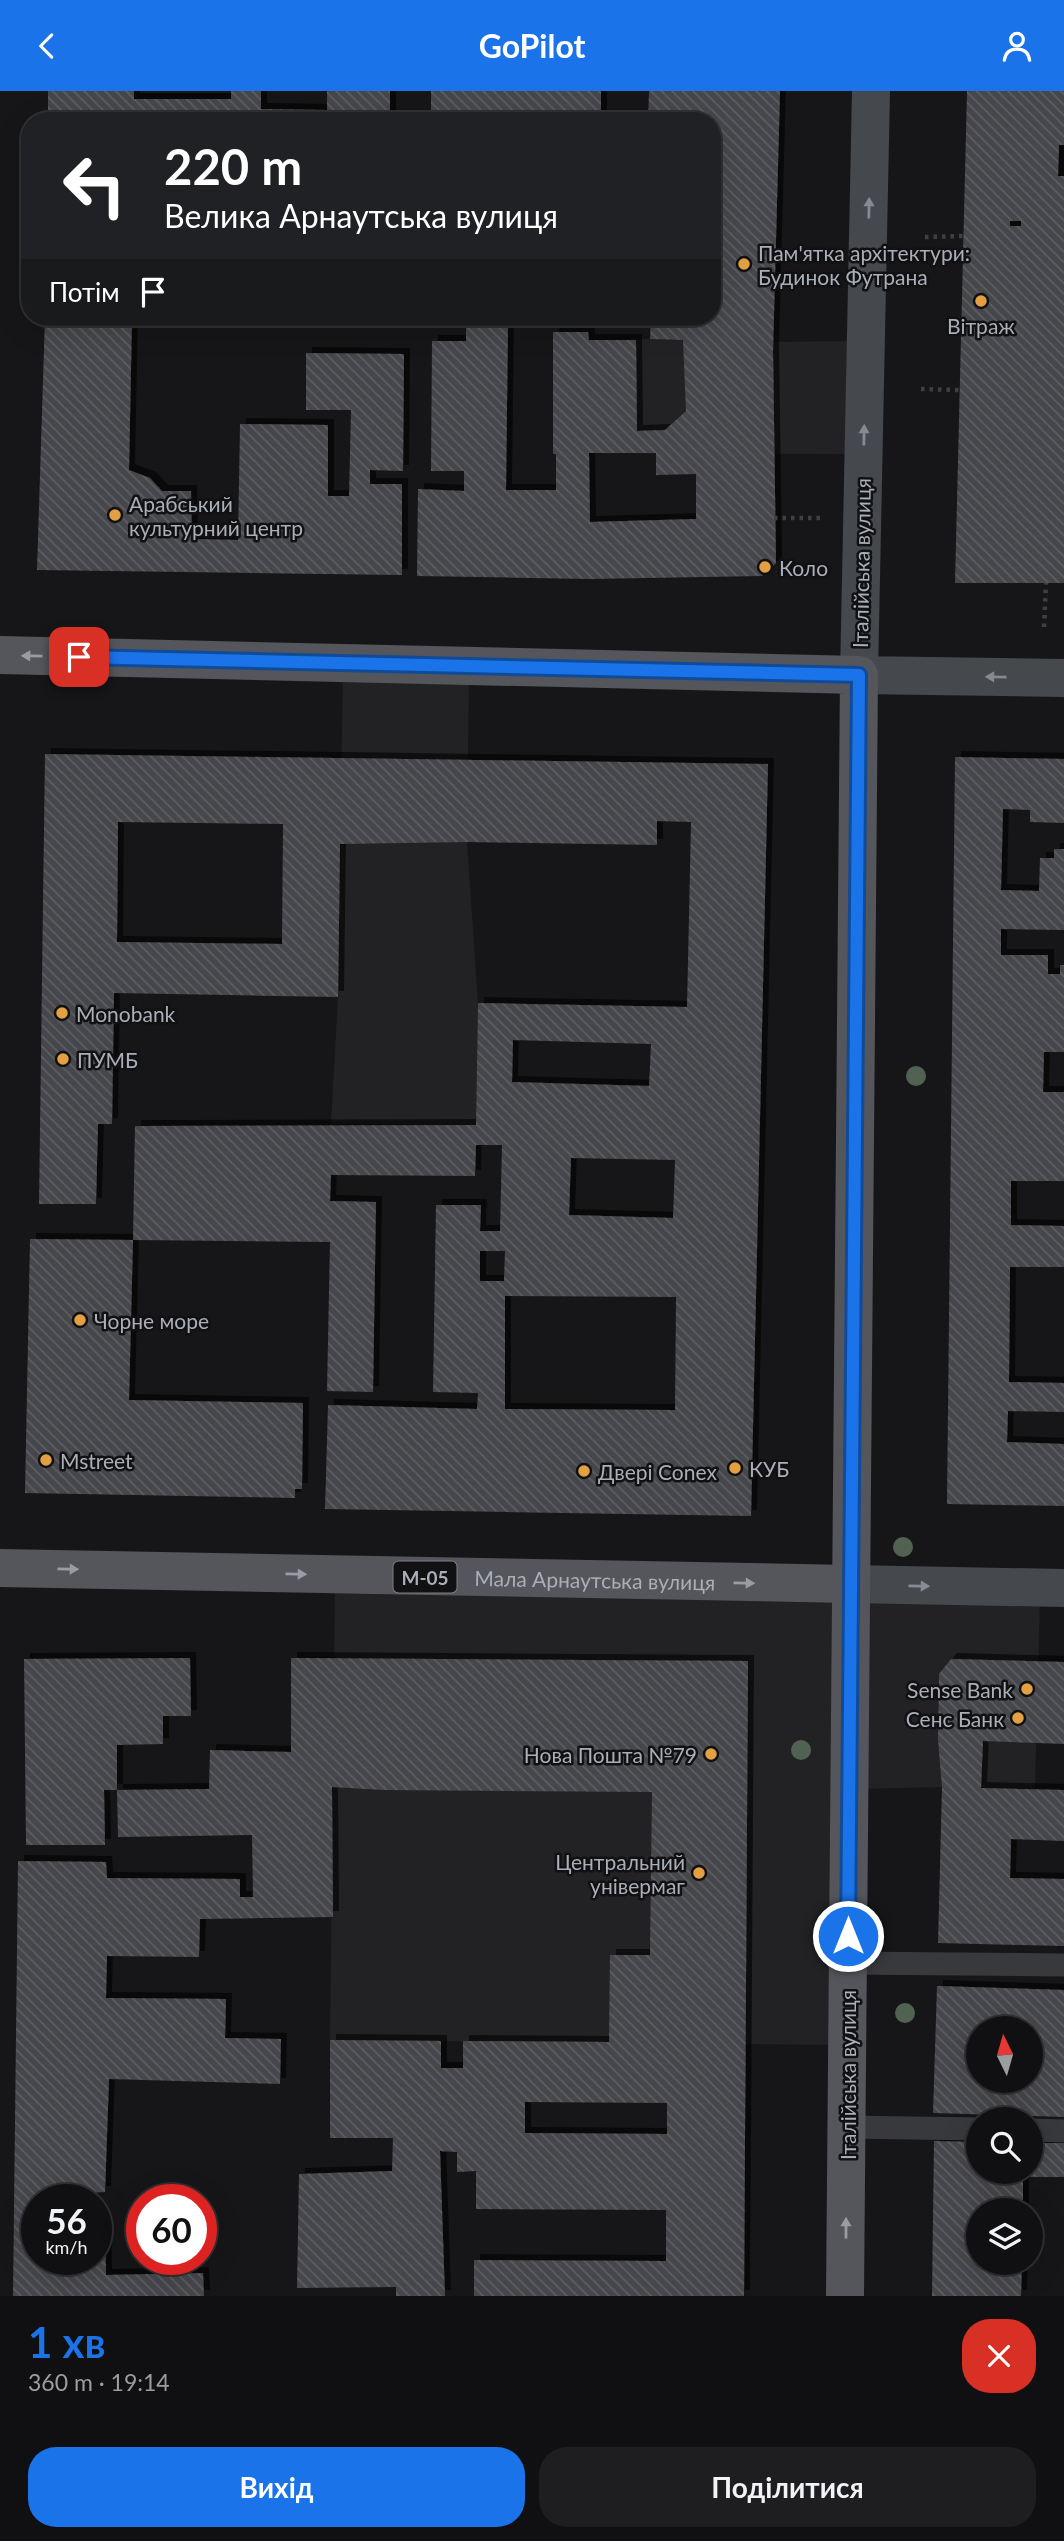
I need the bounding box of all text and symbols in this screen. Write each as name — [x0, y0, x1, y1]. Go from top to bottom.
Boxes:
text: GoPilot — [479, 26, 585, 65]
icon: back — [28, 27, 66, 65]
icon: person — [998, 27, 1036, 65]
text: 220 m — [164, 137, 302, 195]
icon: left — [49, 140, 140, 231]
text: Велика Арнаутська вулиця — [164, 196, 558, 235]
one-way arrow — [863, 196, 875, 218]
place label: Пам'ятка архітектури: Будинок Футрана — [758, 240, 970, 289]
marker: Пам'ятка архітектури: Будинок Футрана — [736, 256, 752, 272]
icon: arrive — [134, 273, 172, 311]
text: Потім — [49, 276, 120, 308]
marker: Вітраж — [973, 293, 989, 309]
place label: Вітраж — [947, 313, 1015, 338]
one-way arrow — [858, 424, 870, 446]
street label: Італійська вулиця — [847, 478, 875, 648]
place label: Арабський культурний центр — [129, 491, 303, 540]
marker: Арабський культурний центр — [107, 507, 123, 523]
place label: Коло — [779, 555, 828, 580]
marker: Коло — [757, 559, 773, 575]
pin — [49, 627, 109, 687]
icon: arrive — [60, 638, 98, 676]
one-way arrow — [20, 650, 42, 662]
one-way arrow — [985, 671, 1007, 683]
place label: Monobank — [76, 1001, 176, 1026]
marker: Monobank — [54, 1005, 70, 1021]
place label: ПУМБ — [77, 1047, 138, 1072]
marker: ПУМБ — [55, 1051, 71, 1067]
place label: Чорне море — [94, 1308, 209, 1333]
marker: Чорне море — [72, 1312, 88, 1328]
place label: Mstreet — [60, 1448, 133, 1473]
marker: Mstreet — [38, 1452, 54, 1468]
place label: КУБ — [749, 1456, 789, 1481]
place label: Двері Conex — [598, 1459, 717, 1484]
marker: КУБ — [727, 1460, 743, 1476]
marker: Двері Conex — [576, 1463, 592, 1479]
road number: М-05 — [394, 1561, 457, 1593]
one-way arrow — [57, 1563, 79, 1575]
street label: Мала Арнаутська вулиця — [474, 1564, 716, 1594]
one-way arrow — [285, 1568, 307, 1580]
one-way arrow — [733, 1577, 755, 1588]
one-way arrow — [908, 1580, 930, 1591]
place label: Sense Bank — [907, 1677, 1013, 1702]
marker: Sense Bank — [1019, 1681, 1035, 1697]
place label: Сенс Банк — [906, 1706, 1004, 1731]
marker: Сенс Банк — [1010, 1710, 1026, 1726]
place label: Нова Пошта №79 — [524, 1742, 697, 1767]
marker: Нова Пошта №79 — [703, 1746, 719, 1762]
place label: Центральний універмаг — [555, 1849, 685, 1898]
marker: Центральний універмаг — [691, 1865, 707, 1881]
position arrow — [811, 1899, 885, 1973]
street label: Італійська вулиця — [835, 1990, 860, 2160]
north arrow — [966, 2016, 1043, 2093]
map controls — [966, 2016, 1043, 2275]
button: search — [966, 2107, 1043, 2184]
speed limit sign: 60 — [126, 2184, 217, 2275]
button: layers — [966, 2198, 1043, 2275]
text: 56 — [46, 2199, 87, 2241]
one-way arrow — [840, 2217, 852, 2239]
text: km/h — [45, 2236, 88, 2258]
text: 1 хв — [28, 2317, 106, 2367]
button: close — [962, 2319, 1036, 2393]
text: 360 m · 19:14 — [28, 2368, 170, 2396]
button: Вихід — [28, 2447, 525, 2527]
button: Поділитися — [539, 2447, 1036, 2527]

